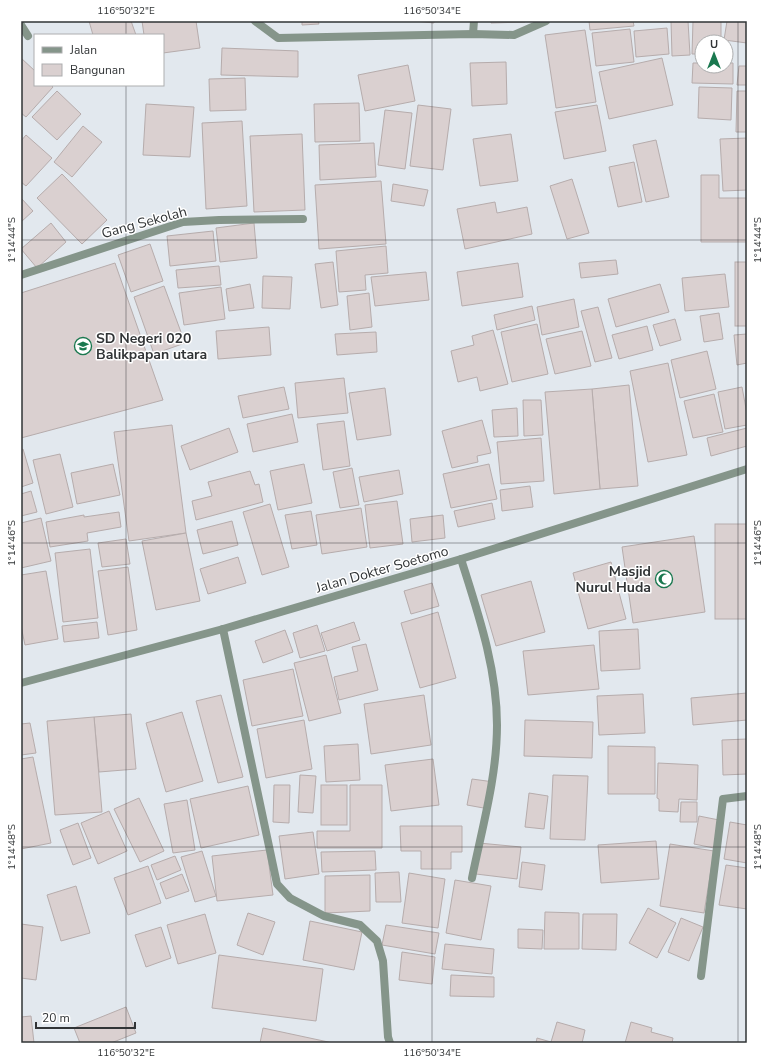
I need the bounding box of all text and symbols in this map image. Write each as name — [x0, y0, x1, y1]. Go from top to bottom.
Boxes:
text: 116°50'32"E — [97, 4, 155, 18]
text: 116°50'34"E — [403, 4, 461, 18]
legend — [34, 34, 164, 86]
north arrow — [694, 34, 734, 74]
text: U — [710, 37, 718, 52]
text: Jalan — [69, 42, 97, 58]
text: Bangunan — [70, 62, 125, 78]
street label: Gang Sekolah — [99, 202, 189, 243]
text: 1°14'44"S — [5, 217, 19, 263]
text: 1°14'44"S — [751, 217, 765, 263]
place label: SD Negeri 020 Balikpapan utara — [96, 329, 207, 364]
school or university icon: SD Negeri 020 Balikpapan utara — [73, 336, 93, 356]
text: 1°14'46"S — [5, 520, 19, 566]
text: 1°14'46"S — [751, 520, 765, 566]
street label: Jalan Dokter Soetomo — [313, 541, 451, 598]
place label: Masjid Nurul Huda — [576, 562, 651, 597]
mosque icon: Masjid Nurul Huda — [654, 569, 674, 589]
text: 1°14'48"S — [5, 824, 19, 870]
text: 1°14'48"S — [751, 824, 765, 870]
scale bar — [36, 1004, 135, 1030]
text: 20 m — [42, 1010, 70, 1026]
text: 116°50'32"E — [97, 1046, 155, 1060]
text: 116°50'34"E — [403, 1046, 461, 1060]

